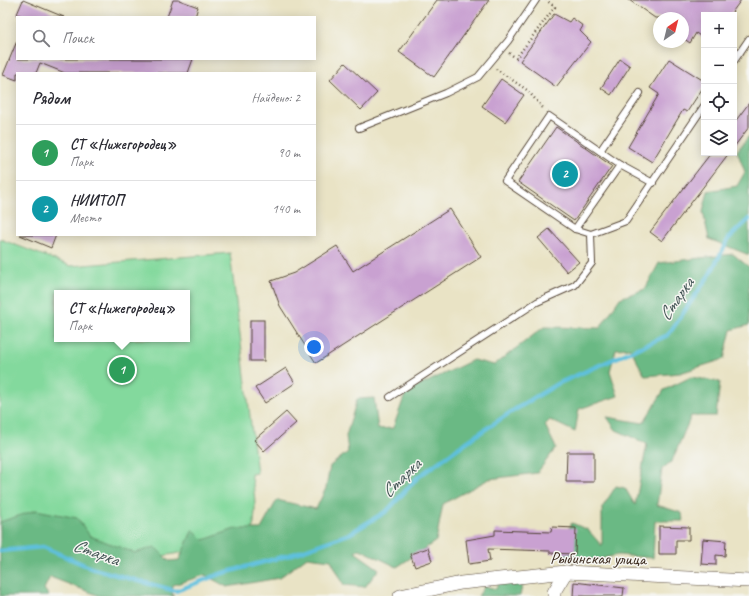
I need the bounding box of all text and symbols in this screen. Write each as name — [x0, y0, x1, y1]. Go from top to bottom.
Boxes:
north arrow — [653, 12, 689, 48]
map controls — [701, 12, 737, 156]
button: + — [701, 12, 737, 48]
search box — [16, 16, 316, 60]
icon: search — [30, 27, 52, 49]
text: Поиск — [62, 29, 94, 48]
button: − — [701, 48, 737, 84]
button: locate — [701, 84, 737, 120]
text: Рядом — [32, 88, 70, 109]
text: Найдено: 2 — [252, 90, 300, 106]
button: layers — [701, 120, 737, 156]
text: СТ «Нижегородец» — [70, 135, 176, 154]
text: 1 — [42, 145, 48, 161]
text: 90 m — [278, 145, 300, 161]
text: Парк — [70, 154, 93, 170]
pin: 2 — [552, 159, 578, 189]
text: НИИТОП — [70, 191, 124, 210]
text: 2 — [42, 201, 48, 217]
text: 140 m — [272, 201, 300, 217]
text: Место — [70, 210, 101, 226]
water label: Старка — [654, 272, 699, 324]
popup — [54, 290, 190, 342]
text: СТ «Нижегородец» — [69, 299, 175, 318]
text: Парк — [69, 318, 92, 334]
your location — [304, 337, 324, 357]
pin: 1 — [109, 355, 135, 385]
water label: Старка — [377, 453, 427, 502]
water label: Старка — [70, 534, 123, 571]
street label: Рыбинская улица — [550, 547, 648, 570]

